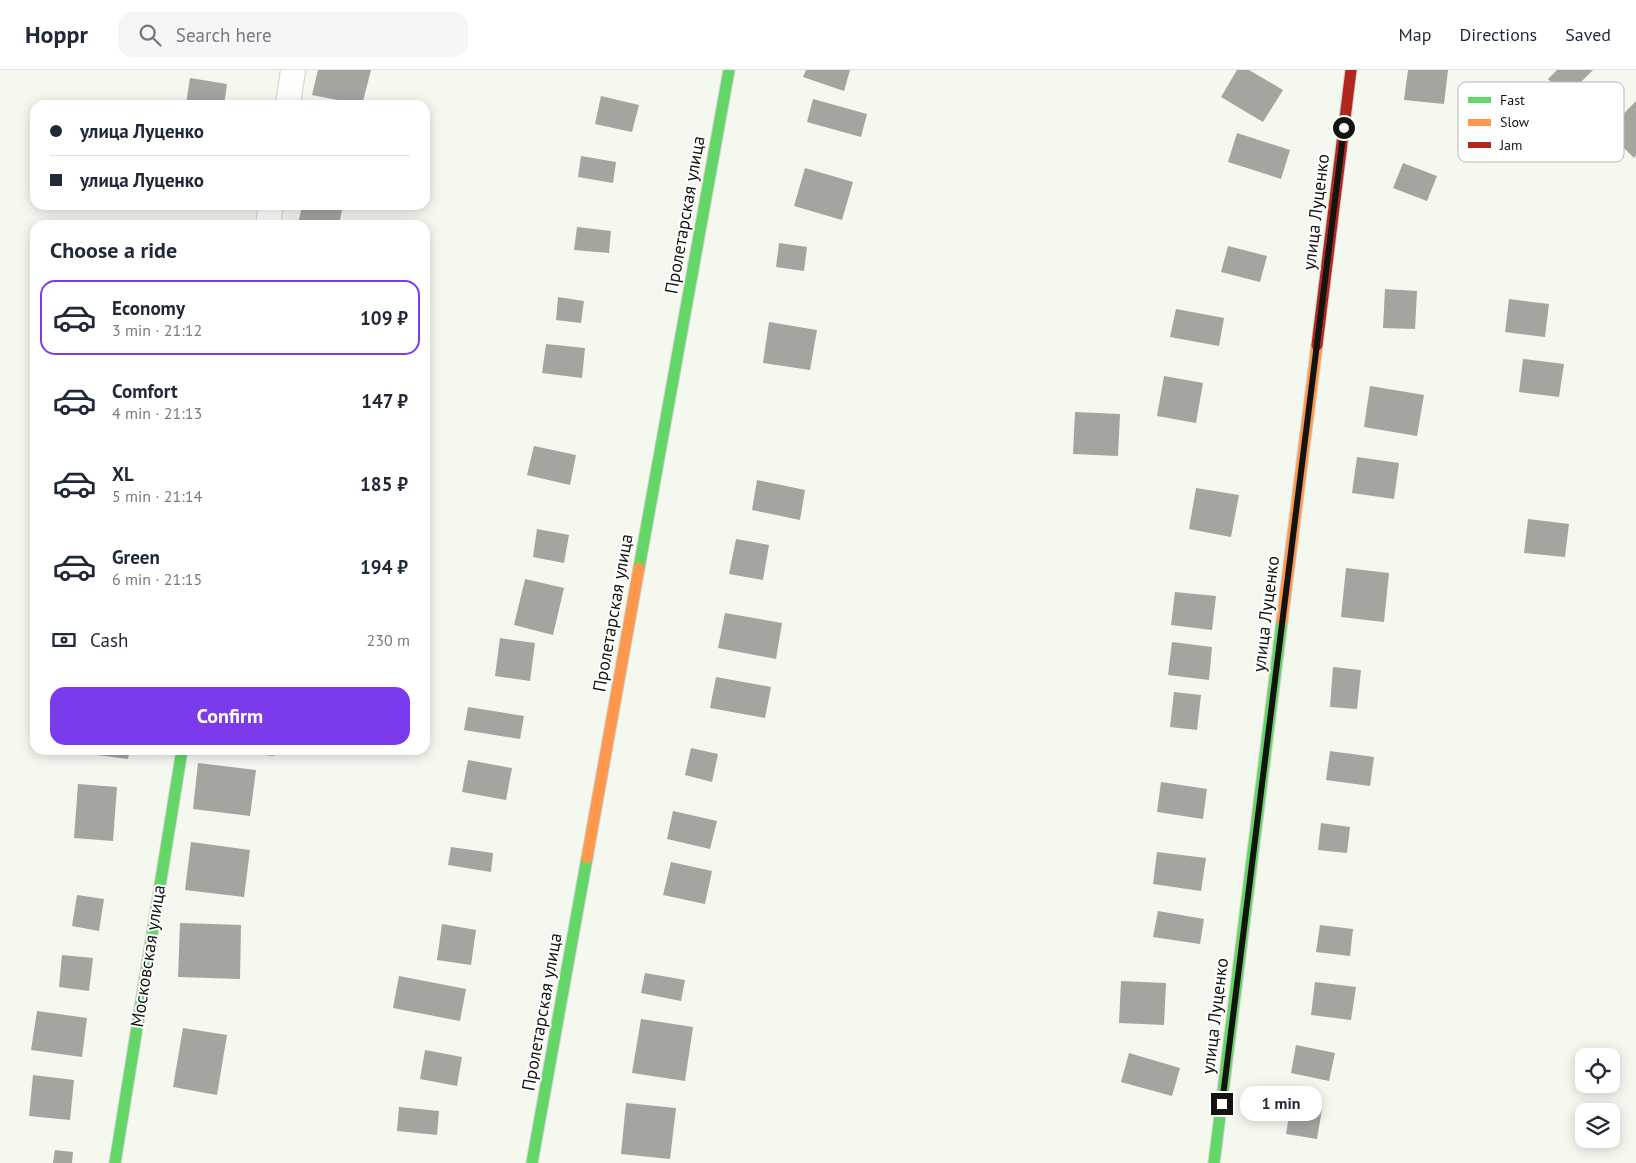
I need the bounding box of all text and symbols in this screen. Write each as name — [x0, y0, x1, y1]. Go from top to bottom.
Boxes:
search box — [118, 12, 468, 57]
text: Hoppr — [25, 19, 88, 50]
icon: search — [136, 21, 164, 49]
text: Search here — [176, 23, 272, 47]
text: Map — [1399, 23, 1431, 46]
text: Directions — [1459, 23, 1537, 46]
text: Saved — [1565, 23, 1611, 46]
legend — [1458, 82, 1624, 162]
text: Fast — [1500, 91, 1525, 109]
text: Slow — [1500, 113, 1530, 131]
route start — [1333, 117, 1355, 139]
text: улица Луценко — [80, 119, 204, 143]
street label: Пролетарская улица — [659, 134, 710, 296]
text: Jam — [1499, 136, 1522, 154]
street label: улица Луценко — [1297, 153, 1334, 271]
text: улица Луценко — [80, 168, 204, 192]
text: Choose a ride — [50, 236, 177, 264]
icon: car — [52, 295, 97, 340]
text: Economy — [112, 296, 185, 320]
text: 109 ₽ — [360, 306, 408, 330]
text: 3 min · 21:12 — [112, 320, 202, 340]
icon: car — [52, 378, 97, 423]
text: Comfort — [112, 379, 178, 403]
text: 147 ₽ — [361, 389, 408, 413]
text: 4 min · 21:13 — [112, 403, 202, 423]
icon: car — [52, 461, 97, 506]
text: XL — [112, 462, 134, 486]
text: 185 ₽ — [360, 472, 408, 496]
text: 5 min · 21:14 — [112, 486, 202, 506]
street label: Пролетарская улица — [587, 532, 638, 694]
icon: car — [52, 544, 97, 589]
text: Green — [112, 545, 160, 569]
text: 194 ₽ — [360, 555, 408, 579]
street label: улица Луценко — [1247, 555, 1284, 673]
text: 6 min · 21:15 — [112, 569, 202, 589]
icon: cash — [50, 626, 78, 654]
text: Cash — [90, 628, 128, 652]
text: 230 m — [367, 630, 410, 650]
button: Confirm — [50, 687, 410, 745]
street label: Московская улица — [125, 883, 170, 1029]
street label: Пролетарская улица — [516, 931, 567, 1093]
street label: улица Луценко — [1196, 957, 1233, 1075]
map controls — [1575, 1048, 1620, 1148]
button: locate — [1575, 1048, 1620, 1093]
callout: 1 min — [1240, 1086, 1322, 1122]
route end — [1211, 1093, 1233, 1115]
text: 1 min — [1261, 1093, 1301, 1113]
button: layers — [1575, 1103, 1620, 1148]

